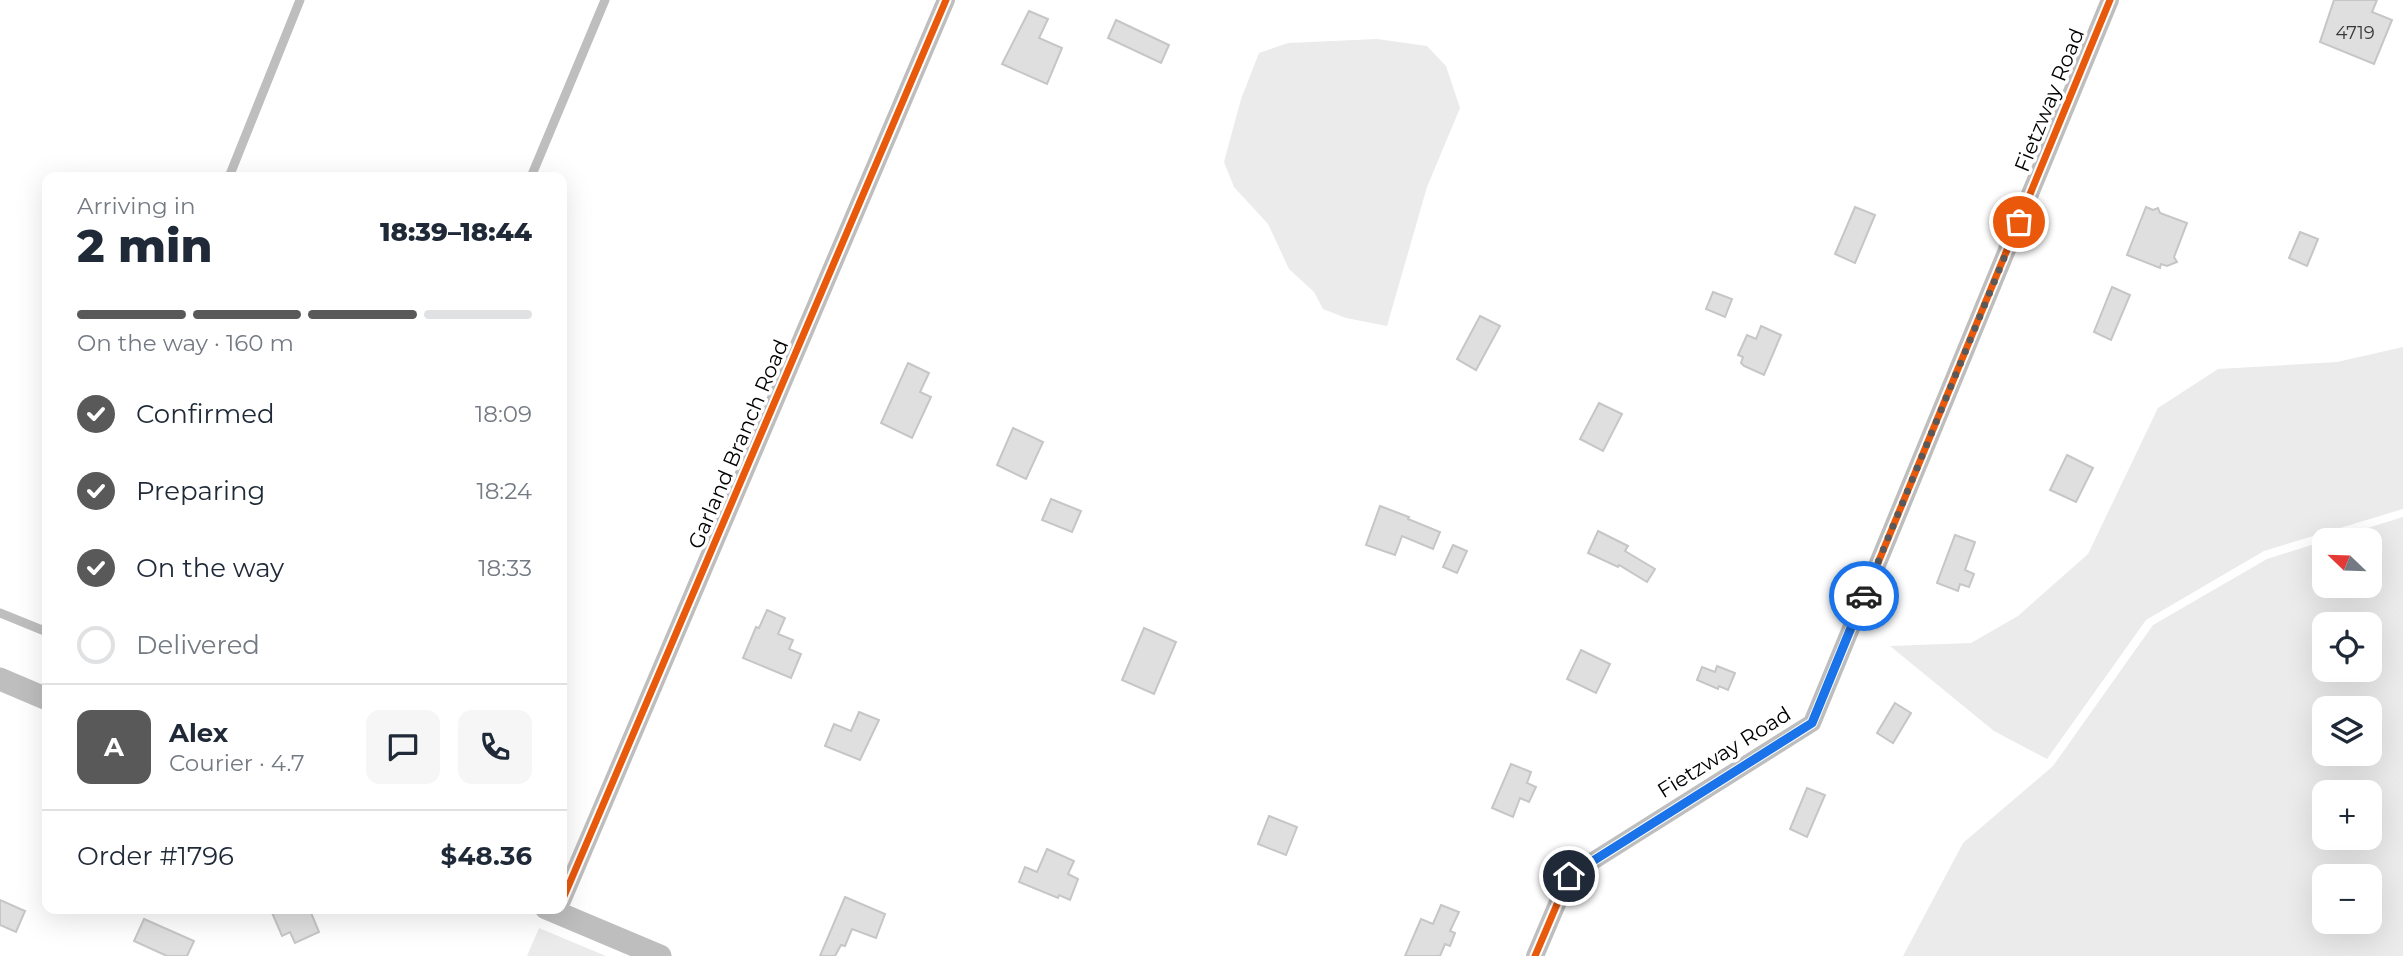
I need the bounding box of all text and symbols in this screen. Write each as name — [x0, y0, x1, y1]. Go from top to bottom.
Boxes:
house number: 4719 — [2335, 22, 2375, 44]
street label: Fietzway Road — [2009, 25, 2089, 175]
text: Arriving in — [77, 192, 196, 220]
pin — [1989, 192, 2049, 252]
icon: bag — [2000, 203, 2038, 241]
text: 18:39–18:44 — [380, 216, 532, 248]
text: 2 min — [77, 217, 212, 274]
text: On the way · 160 m — [77, 329, 294, 357]
street label: Garland Branch Road — [683, 336, 793, 552]
icon: check — [77, 395, 115, 433]
text: Confirmed — [136, 398, 275, 430]
text: 18:09 — [475, 400, 532, 428]
icon: check — [77, 472, 115, 510]
text: Preparing — [136, 475, 265, 507]
text: 18:24 — [476, 477, 532, 505]
north arrow — [2312, 528, 2382, 598]
map controls — [2312, 528, 2382, 934]
icon: check — [77, 549, 115, 587]
text: On the way — [136, 552, 284, 584]
text: 18:33 — [478, 554, 532, 582]
courier — [1829, 561, 1899, 631]
icon: car — [1845, 577, 1883, 615]
button: locate — [2312, 612, 2382, 682]
text: Delivered — [136, 629, 260, 661]
button: layers — [2312, 696, 2382, 766]
street label: Fietzway Road — [1653, 701, 1795, 803]
button: chat — [366, 710, 440, 784]
button: phone — [458, 710, 532, 784]
text: Alex — [169, 717, 228, 749]
text: A — [104, 731, 124, 763]
text: Courier · 4.7 — [169, 749, 305, 777]
button: + — [2312, 780, 2382, 850]
text: Order #1796 — [77, 840, 234, 872]
text: $48.36 — [441, 840, 532, 872]
pin — [1539, 846, 1599, 906]
icon: home — [1550, 857, 1588, 895]
button: − — [2312, 864, 2382, 934]

